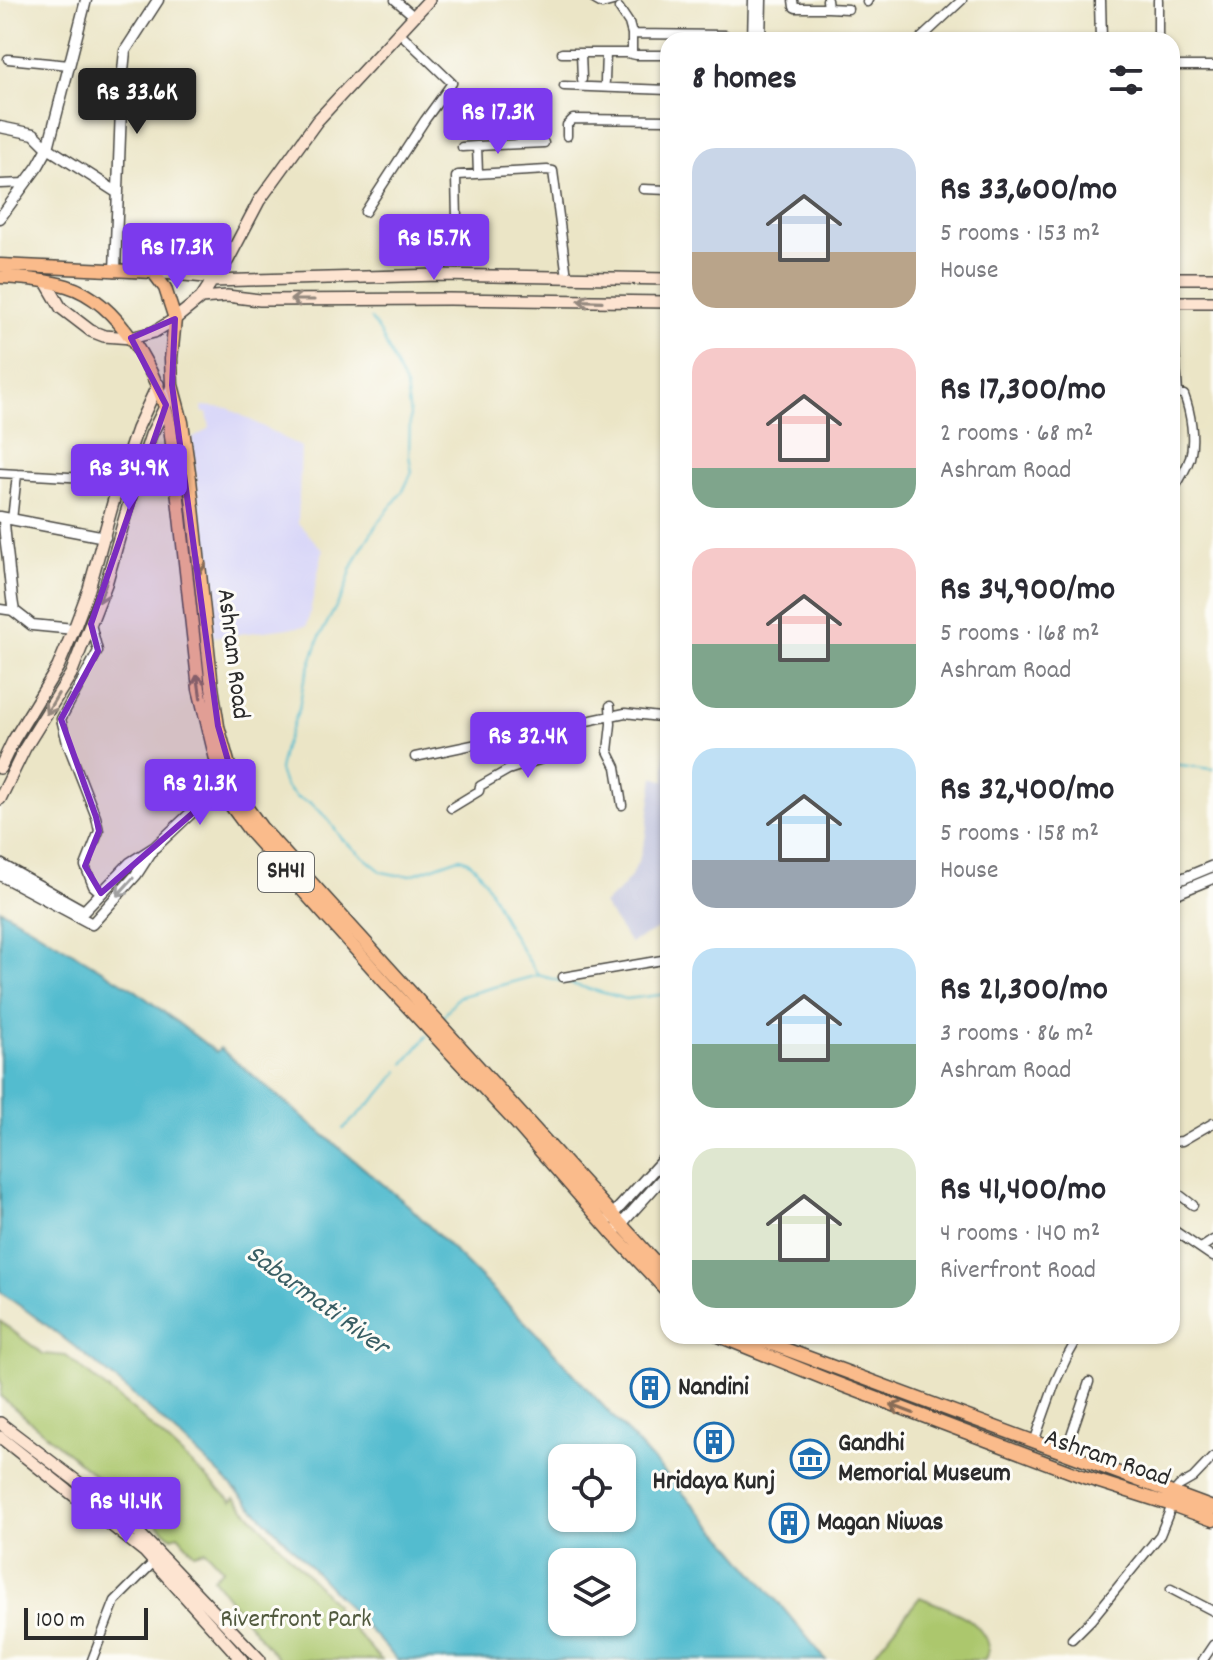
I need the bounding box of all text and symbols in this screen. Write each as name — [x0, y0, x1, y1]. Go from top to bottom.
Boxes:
text: 8 homes — [692, 56, 797, 105]
icon: filters — [1104, 58, 1148, 102]
pin: Rs 33.6K — [54, 68, 220, 136]
text: Rs 33.6K — [96, 75, 178, 112]
pin: Rs 17.3K — [415, 88, 581, 156]
text: Rs 17.3K — [461, 95, 535, 132]
text: Rs 33,600/mo — [940, 167, 1117, 216]
icon: home — [756, 180, 852, 276]
pin: Rs 15.7K — [351, 214, 517, 282]
text: 5 rooms · 153 m² — [940, 216, 1100, 253]
text: Rs 15.7K — [397, 221, 471, 258]
pin: Rs 17.3K — [94, 223, 260, 291]
text: Rs 17.3K — [140, 230, 214, 267]
text: House — [940, 253, 998, 290]
one-way arrow — [289, 292, 316, 308]
one-way arrow — [577, 293, 604, 309]
text: Rs 17,300/mo — [940, 367, 1106, 416]
icon: home — [756, 380, 852, 476]
text: 2 rooms · 68 m² — [940, 416, 1093, 453]
pin: Rs 34.9K — [46, 444, 212, 512]
text: Rs 34.9K — [89, 451, 169, 488]
text: Ashram Road — [940, 453, 1071, 490]
one-way arrow — [191, 548, 206, 575]
text: Rs 34,900/mo — [940, 567, 1115, 616]
one-way arrow — [95, 578, 110, 603]
icon: home — [756, 580, 852, 676]
street label: Ashram Road — [206, 587, 258, 721]
text: 5 rooms · 168 m² — [940, 616, 1100, 653]
text: Ashram Road — [940, 653, 1071, 690]
one-way arrow — [191, 674, 206, 699]
one-way arrow — [44, 692, 60, 715]
pin: Rs 32.4K — [445, 712, 611, 780]
text: Rs 32.4K — [488, 719, 568, 756]
pin: Rs 21.3K — [117, 759, 283, 827]
text: Rs 21.3K — [163, 766, 237, 803]
text: Rs 32,400/mo — [940, 767, 1114, 816]
icon: home — [756, 780, 852, 876]
text: 5 rooms · 158 m² — [940, 816, 1099, 853]
road number: SH41 — [258, 852, 314, 892]
text: House — [940, 853, 998, 890]
one-way arrow — [116, 876, 135, 897]
text: Rs 21,300/mo — [940, 967, 1108, 1016]
icon: home — [756, 980, 852, 1076]
text: 3 rooms · 86 m² — [940, 1016, 1093, 1053]
text: Ashram Road — [940, 1053, 1071, 1090]
text: Rs 41,400/mo — [940, 1167, 1106, 1216]
icon: home — [756, 1180, 852, 1276]
text: 4 rooms · 140 m² — [940, 1216, 1100, 1253]
water label: Sabarmati River — [236, 1236, 399, 1370]
text: Riverfront Road — [940, 1253, 1096, 1290]
building icon: Nandini — [629, 1367, 671, 1409]
place label: Nandini — [678, 1370, 749, 1407]
one-way arrow — [890, 1401, 915, 1415]
street label: Ashram Road — [1039, 1420, 1175, 1498]
building icon: Hridaya Kunj — [693, 1421, 735, 1463]
place label: Gandhi Memorial Museum — [838, 1426, 1011, 1493]
museum icon: Gandhi Memorial Museum — [789, 1438, 831, 1480]
map controls — [548, 1444, 636, 1636]
button: locate — [548, 1444, 636, 1532]
place label: Hridaya Kunj — [653, 1464, 775, 1501]
pin: Rs 41.4K — [43, 1477, 209, 1545]
text: Rs 41.4K — [89, 1484, 163, 1521]
building icon: Magan Niwas — [768, 1502, 810, 1544]
place label: Magan Niwas — [817, 1505, 944, 1542]
button: layers — [548, 1548, 636, 1636]
park label: Riverfront Park — [220, 1602, 372, 1639]
scale bar — [24, 1604, 148, 1640]
text: 100 m — [36, 1606, 85, 1637]

